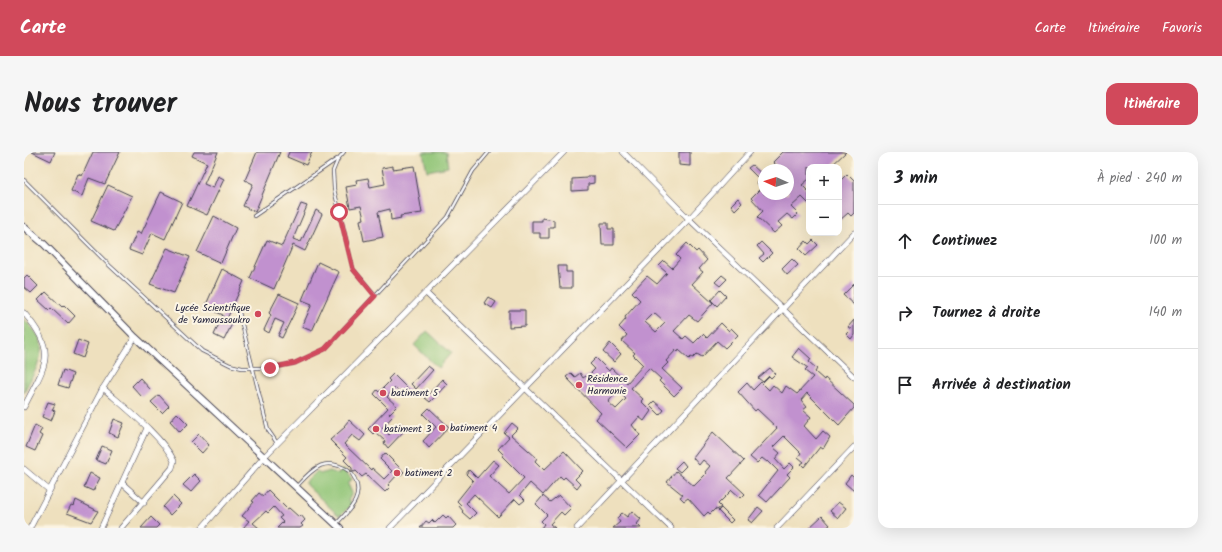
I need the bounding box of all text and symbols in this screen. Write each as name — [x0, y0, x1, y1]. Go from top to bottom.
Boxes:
text: Carte — [20, 13, 66, 43]
text: Carte — [1034, 17, 1066, 39]
text: Itinéraire — [1088, 17, 1140, 39]
text: Favoris — [1162, 17, 1202, 39]
text: Nous trouver — [24, 82, 177, 127]
button: Itinéraire — [1106, 83, 1198, 125]
north arrow — [758, 164, 794, 200]
map controls — [806, 164, 842, 236]
button: + — [806, 164, 842, 200]
text: 3 min — [894, 165, 938, 192]
text: À pied · 240 m — [1097, 168, 1182, 189]
button: − — [806, 200, 842, 236]
route start — [330, 203, 348, 221]
text: Continuez — [932, 229, 997, 253]
icon: ahead — [894, 230, 916, 252]
text: 100 m — [1149, 230, 1182, 251]
place label: Lycée Scientifique de Yamoussoukro — [175, 300, 250, 328]
text: Tournez à droite — [932, 301, 1040, 325]
icon: right — [894, 302, 916, 324]
text: 140 m — [1149, 302, 1182, 323]
marker: Lycée Scientifique de Yamoussoukro — [253, 309, 263, 319]
route end — [261, 359, 279, 377]
place label: Résidence Harmonie — [587, 371, 628, 399]
text: Arrivée à destination — [932, 373, 1071, 397]
icon: arrive — [894, 374, 916, 396]
marker: Résidence Harmonie — [574, 380, 584, 390]
place label: batiment 5 — [391, 385, 439, 401]
marker: batiment 5 — [378, 388, 388, 398]
place label: batiment 4 — [450, 420, 498, 436]
place label: batiment 3 — [384, 421, 432, 437]
marker: batiment 4 — [437, 423, 447, 433]
marker: batiment 3 — [371, 424, 381, 434]
place label: batiment 2 — [405, 465, 453, 481]
marker: batiment 2 — [392, 468, 402, 478]

